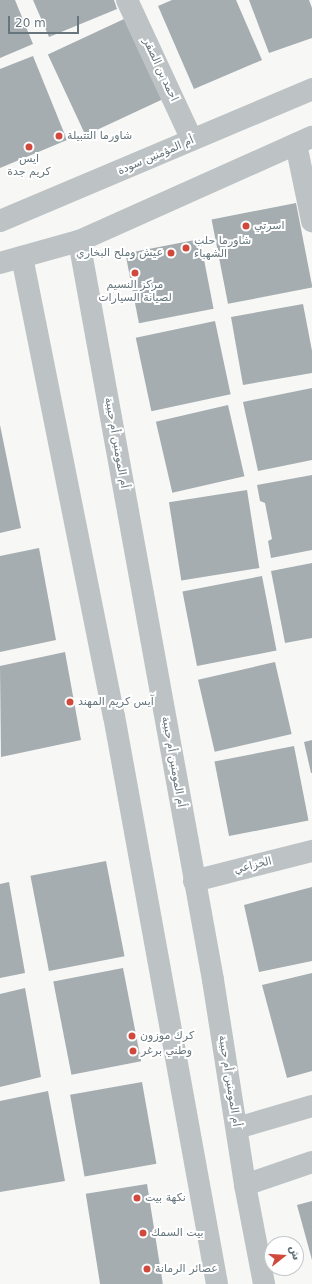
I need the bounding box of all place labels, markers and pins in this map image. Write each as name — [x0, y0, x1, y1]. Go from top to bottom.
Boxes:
place label: شاورما التتبيلة — [67, 129, 132, 143]
marker: شاورما التتبيلة — [54, 131, 64, 141]
marker: ايس كريم جدة — [24, 142, 34, 152]
place label: ايس كريم جدة — [7, 153, 51, 179]
place label: اسرتي — [254, 219, 285, 233]
marker: اسرتي — [241, 221, 251, 231]
place label: شاورما حلب الشهباء — [194, 235, 251, 261]
marker: شاورما حلب الشهباء — [181, 243, 191, 253]
place label: عيش وملح البخاري — [76, 246, 163, 260]
marker: عيش وملح البخاري — [166, 248, 176, 258]
marker: مركز النسيم لصيانة السيارات — [130, 268, 140, 278]
place label: مركز النسيم لصيانة السيارات — [98, 279, 172, 305]
place label: آيس كريم المهند — [78, 695, 154, 709]
marker: آيس كريم المهند — [65, 697, 75, 707]
place label: كرك موزون — [140, 1029, 194, 1043]
marker: كرك موزون — [127, 1031, 137, 1041]
place label: وطني برغر — [141, 1044, 192, 1058]
marker: وطني برغر — [128, 1046, 138, 1056]
place label: نكهة بيت — [145, 1191, 186, 1205]
marker: نكهة بيت — [132, 1193, 142, 1203]
place label: بيت السمك — [151, 1226, 204, 1240]
marker: بيت السمك — [138, 1228, 148, 1238]
place label: عصائر الرمانة — [155, 1262, 218, 1276]
marker: عصائر الرمانة — [142, 1264, 152, 1274]

